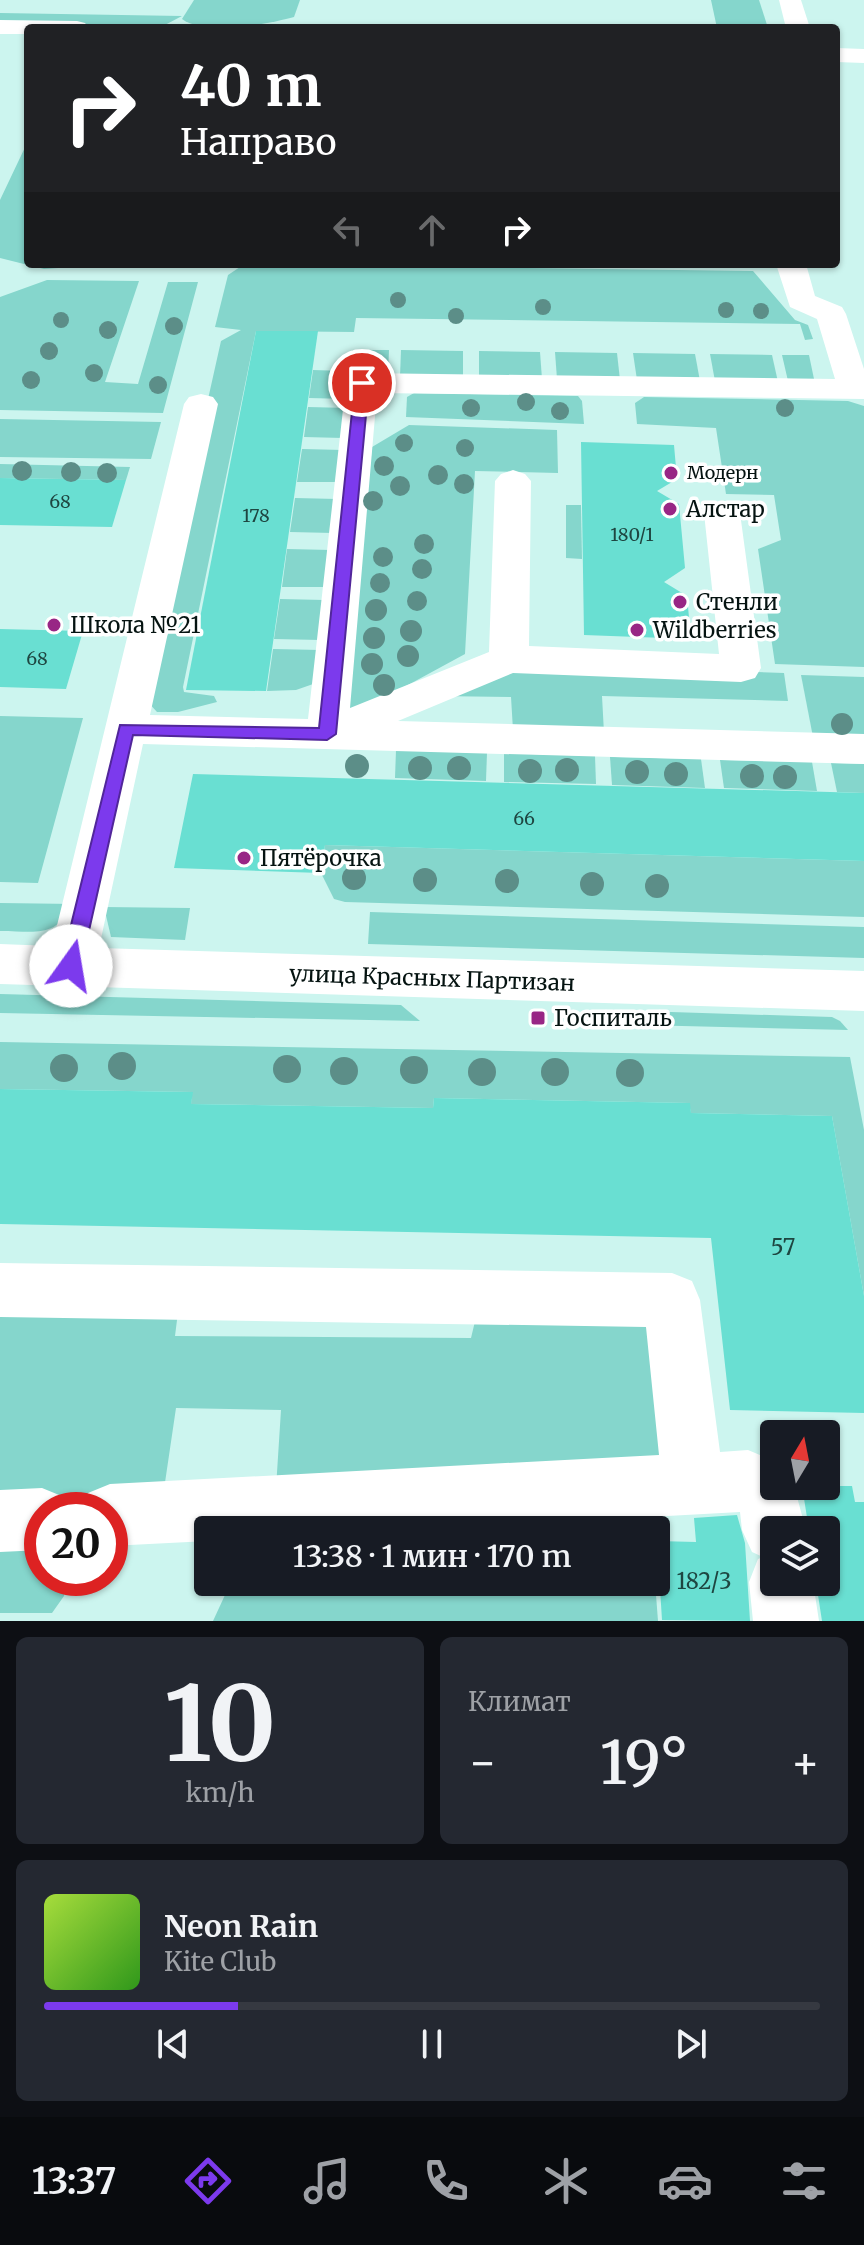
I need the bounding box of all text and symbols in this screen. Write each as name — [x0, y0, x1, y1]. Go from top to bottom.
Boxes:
text: 40 m — [180, 51, 322, 121]
icon: right — [48, 56, 152, 160]
text: Направо — [180, 120, 336, 165]
icon: left — [326, 208, 370, 252]
icon: ahead — [410, 208, 454, 252]
icon: right — [494, 208, 538, 252]
pin — [328, 349, 396, 417]
icon: arrive — [340, 361, 384, 405]
place label: Модерн — [687, 461, 758, 484]
marker: Модерн — [662, 464, 680, 482]
house number: 68 — [49, 490, 71, 513]
place label: Алстар — [685, 495, 765, 523]
marker: Алстар — [661, 500, 679, 518]
house number: 178 — [242, 504, 270, 527]
house number: 180/1 — [610, 523, 654, 546]
place label: Стенли — [696, 588, 778, 616]
marker: Стенли — [671, 593, 689, 611]
place label: Школа №21 — [70, 611, 200, 639]
marker: Школа №21 — [45, 616, 63, 634]
place label: Wildberries — [652, 616, 777, 644]
marker: Wildberries — [628, 621, 646, 639]
house number: 68 — [26, 647, 48, 670]
house number: 66 — [513, 807, 535, 830]
place label: Пятёрочка — [260, 844, 382, 872]
marker: Пятёрочка — [235, 849, 253, 867]
position arrow — [29, 924, 113, 1008]
street label: улица Красных Партизан — [289, 959, 575, 997]
place label: Госпиталь — [554, 1004, 672, 1032]
marker: Госпиталь — [529, 1009, 547, 1027]
house number: 57 — [771, 1233, 795, 1261]
north arrow — [760, 1420, 840, 1500]
map controls — [760, 1420, 840, 1596]
speed limit sign: 20 — [24, 1492, 128, 1596]
button: layers — [760, 1516, 840, 1596]
text: 13:38 · 1 мин · 170 m — [292, 1537, 572, 1575]
house number: 182/3 — [676, 1567, 732, 1595]
text: 10 — [164, 1659, 276, 1789]
text: Климат — [468, 1685, 571, 1718]
text: 19° — [600, 1725, 688, 1800]
text: − — [468, 1735, 497, 1790]
text: + — [791, 1735, 820, 1790]
text: km/h — [186, 1776, 254, 1809]
text: Neon Rain — [164, 1907, 318, 1945]
text: Kite Club — [164, 1945, 276, 1978]
icon: previous — [151, 2022, 195, 2066]
icon: pause — [410, 2022, 454, 2066]
icon: next — [669, 2022, 713, 2066]
icon: directions — [180, 2153, 236, 2209]
icon: music — [299, 2153, 355, 2209]
icon: phone — [418, 2153, 474, 2209]
icon: climate — [538, 2153, 594, 2209]
icon: car — [657, 2153, 713, 2209]
icon: filters — [776, 2153, 832, 2209]
text: 13:37 — [32, 2159, 116, 2204]

